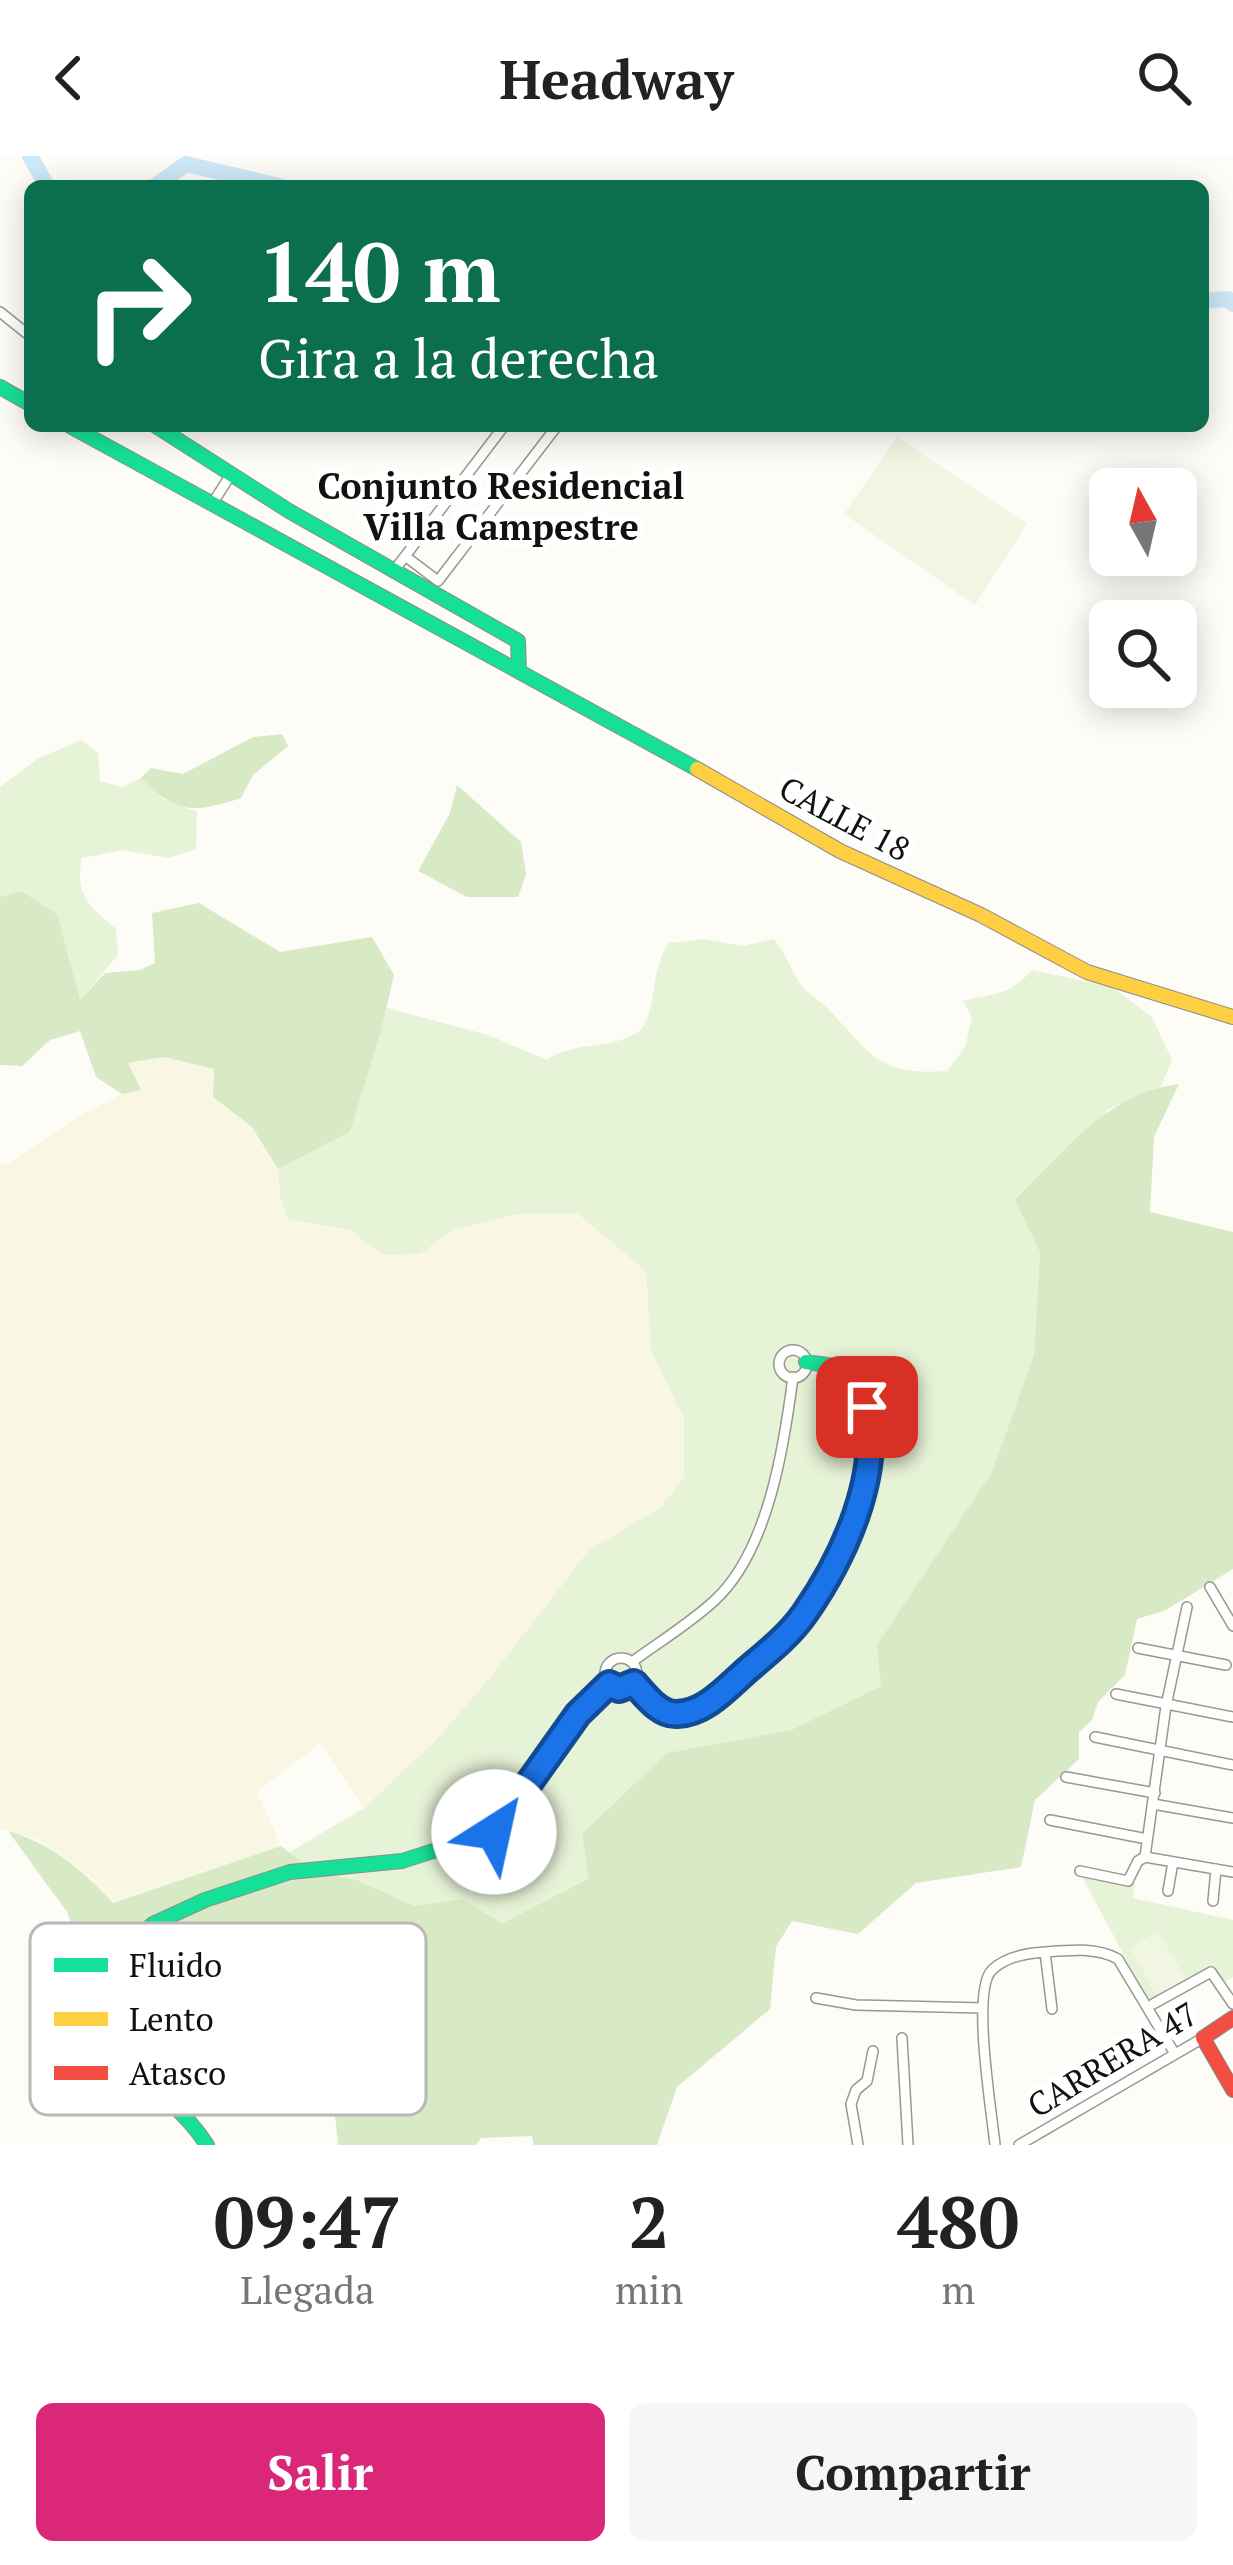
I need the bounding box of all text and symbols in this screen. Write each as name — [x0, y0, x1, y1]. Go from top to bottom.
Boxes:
text: Headway — [500, 43, 733, 114]
icon: back — [36, 45, 102, 111]
icon: search — [1131, 45, 1197, 111]
text: 140 m — [258, 215, 501, 326]
icon: right — [60, 228, 216, 384]
text: Gira a la derecha — [258, 322, 659, 393]
district label: Conjunto Residencial Villa Campestre — [317, 462, 685, 550]
north arrow — [1089, 468, 1197, 576]
map controls — [1089, 468, 1197, 708]
button: search — [1089, 600, 1197, 708]
street label: CALLE 18 — [772, 766, 918, 870]
pin — [816, 1356, 918, 1458]
icon: arrive — [834, 1374, 900, 1440]
position arrow — [431, 1769, 557, 1895]
legend — [30, 1923, 426, 2115]
text: Fluido — [129, 1943, 222, 1986]
street label: CARRERA 47 — [1019, 1992, 1205, 2126]
text: Lento — [129, 1997, 214, 2040]
text: Atasco — [129, 2051, 226, 2094]
text: 09:47 — [214, 2173, 401, 2269]
text: 2 — [629, 2173, 670, 2269]
text: 480 — [897, 2173, 1019, 2269]
text: Llegada — [240, 2263, 375, 2315]
text: min — [615, 2263, 683, 2315]
text: m — [941, 2263, 975, 2315]
button: Salir — [36, 2403, 605, 2541]
button: Compartir — [629, 2403, 1197, 2541]

